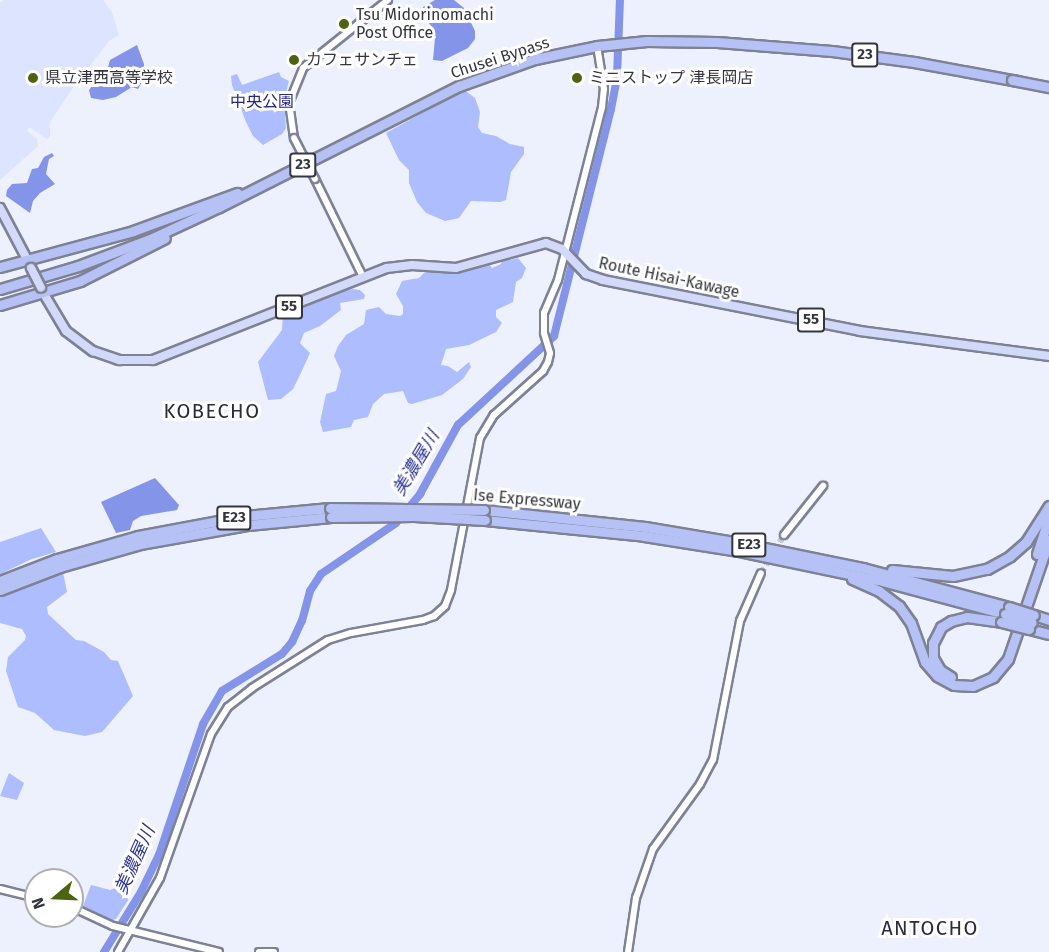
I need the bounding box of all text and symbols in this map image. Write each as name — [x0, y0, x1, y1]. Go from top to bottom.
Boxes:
place label: Tsu Midorinomachi Post Office — [356, 5, 494, 43]
marker: Tsu Midorinomachi Post Office — [337, 17, 351, 31]
street label: Chusei Bypass — [448, 33, 552, 83]
road number: 23 — [850, 43, 880, 67]
place label: カフェサンチェ — [306, 50, 418, 70]
marker: カフェサンチェ — [287, 53, 301, 67]
place label: 県立津西高等学校 — [45, 68, 173, 88]
place label: ミニストップ 津長岡店 — [589, 68, 753, 88]
marker: 県立津西高等学校 — [26, 71, 40, 85]
marker: ミニストップ 津長岡店 — [570, 71, 584, 85]
park label: 中央公園 — [230, 92, 294, 112]
road number: 23 — [288, 153, 318, 177]
street label: Route Hisai-Kawage — [597, 254, 741, 302]
road number: 55 — [274, 295, 304, 319]
road number: 55 — [796, 308, 826, 332]
district label: KOBECHO — [163, 399, 261, 423]
water label: 美濃屋川 — [388, 427, 444, 499]
street label: Ise Expressway — [473, 486, 581, 514]
road number: E23 — [216, 506, 252, 530]
road number: E23 — [731, 533, 767, 557]
water label: 美濃屋川 — [110, 823, 160, 897]
north arrow — [24, 868, 84, 928]
text: N — [28, 895, 49, 911]
district label: ANTOCHO — [881, 916, 979, 940]

